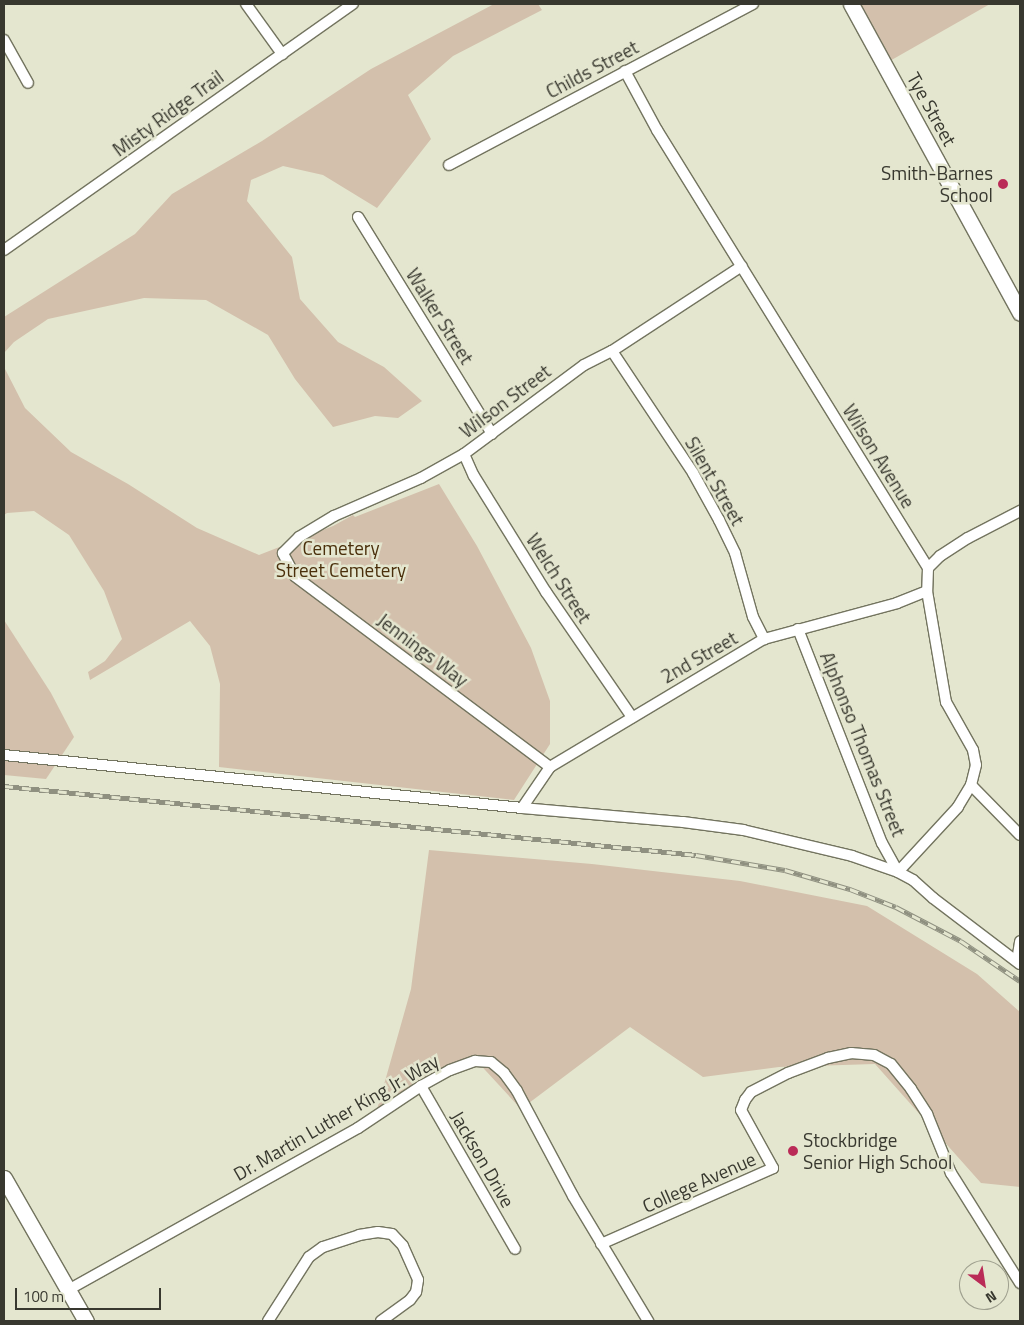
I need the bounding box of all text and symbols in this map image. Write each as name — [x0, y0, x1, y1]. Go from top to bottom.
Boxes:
street label: Childs Street — [542, 35, 642, 103]
street label: Misty Ridge Trail — [108, 65, 228, 161]
street label: Tye Street — [903, 68, 961, 150]
place label: Smith-Barnes School — [881, 162, 993, 206]
marker: Smith-Barnes School — [997, 178, 1009, 190]
street label: Walker Street — [402, 264, 478, 368]
street label: Wilson Street — [455, 360, 555, 442]
street label: Wilson Avenue — [838, 400, 920, 512]
street label: Silent Street — [681, 433, 749, 529]
street label: Welch Street — [522, 529, 596, 627]
park label: Cemetery Street Cemetery — [276, 537, 406, 581]
street label: Jennings Way — [373, 608, 473, 692]
street label: 2nd Street — [657, 626, 741, 688]
street label: Alphonso Thomas Street — [816, 648, 910, 840]
street label: Dr. Martin Luther King Jr. Way — [229, 1049, 443, 1185]
street label: Jackson Drive — [446, 1107, 520, 1211]
place label: Stockbridge Senior High School — [803, 1129, 952, 1173]
marker: Stockbridge Senior High School — [787, 1145, 799, 1157]
street label: College Avenue — [639, 1147, 759, 1217]
north arrow — [959, 1260, 1009, 1310]
scale bar — [18, 1278, 164, 1310]
text: 100 m — [23, 1285, 64, 1308]
text: N — [982, 1286, 1001, 1309]

